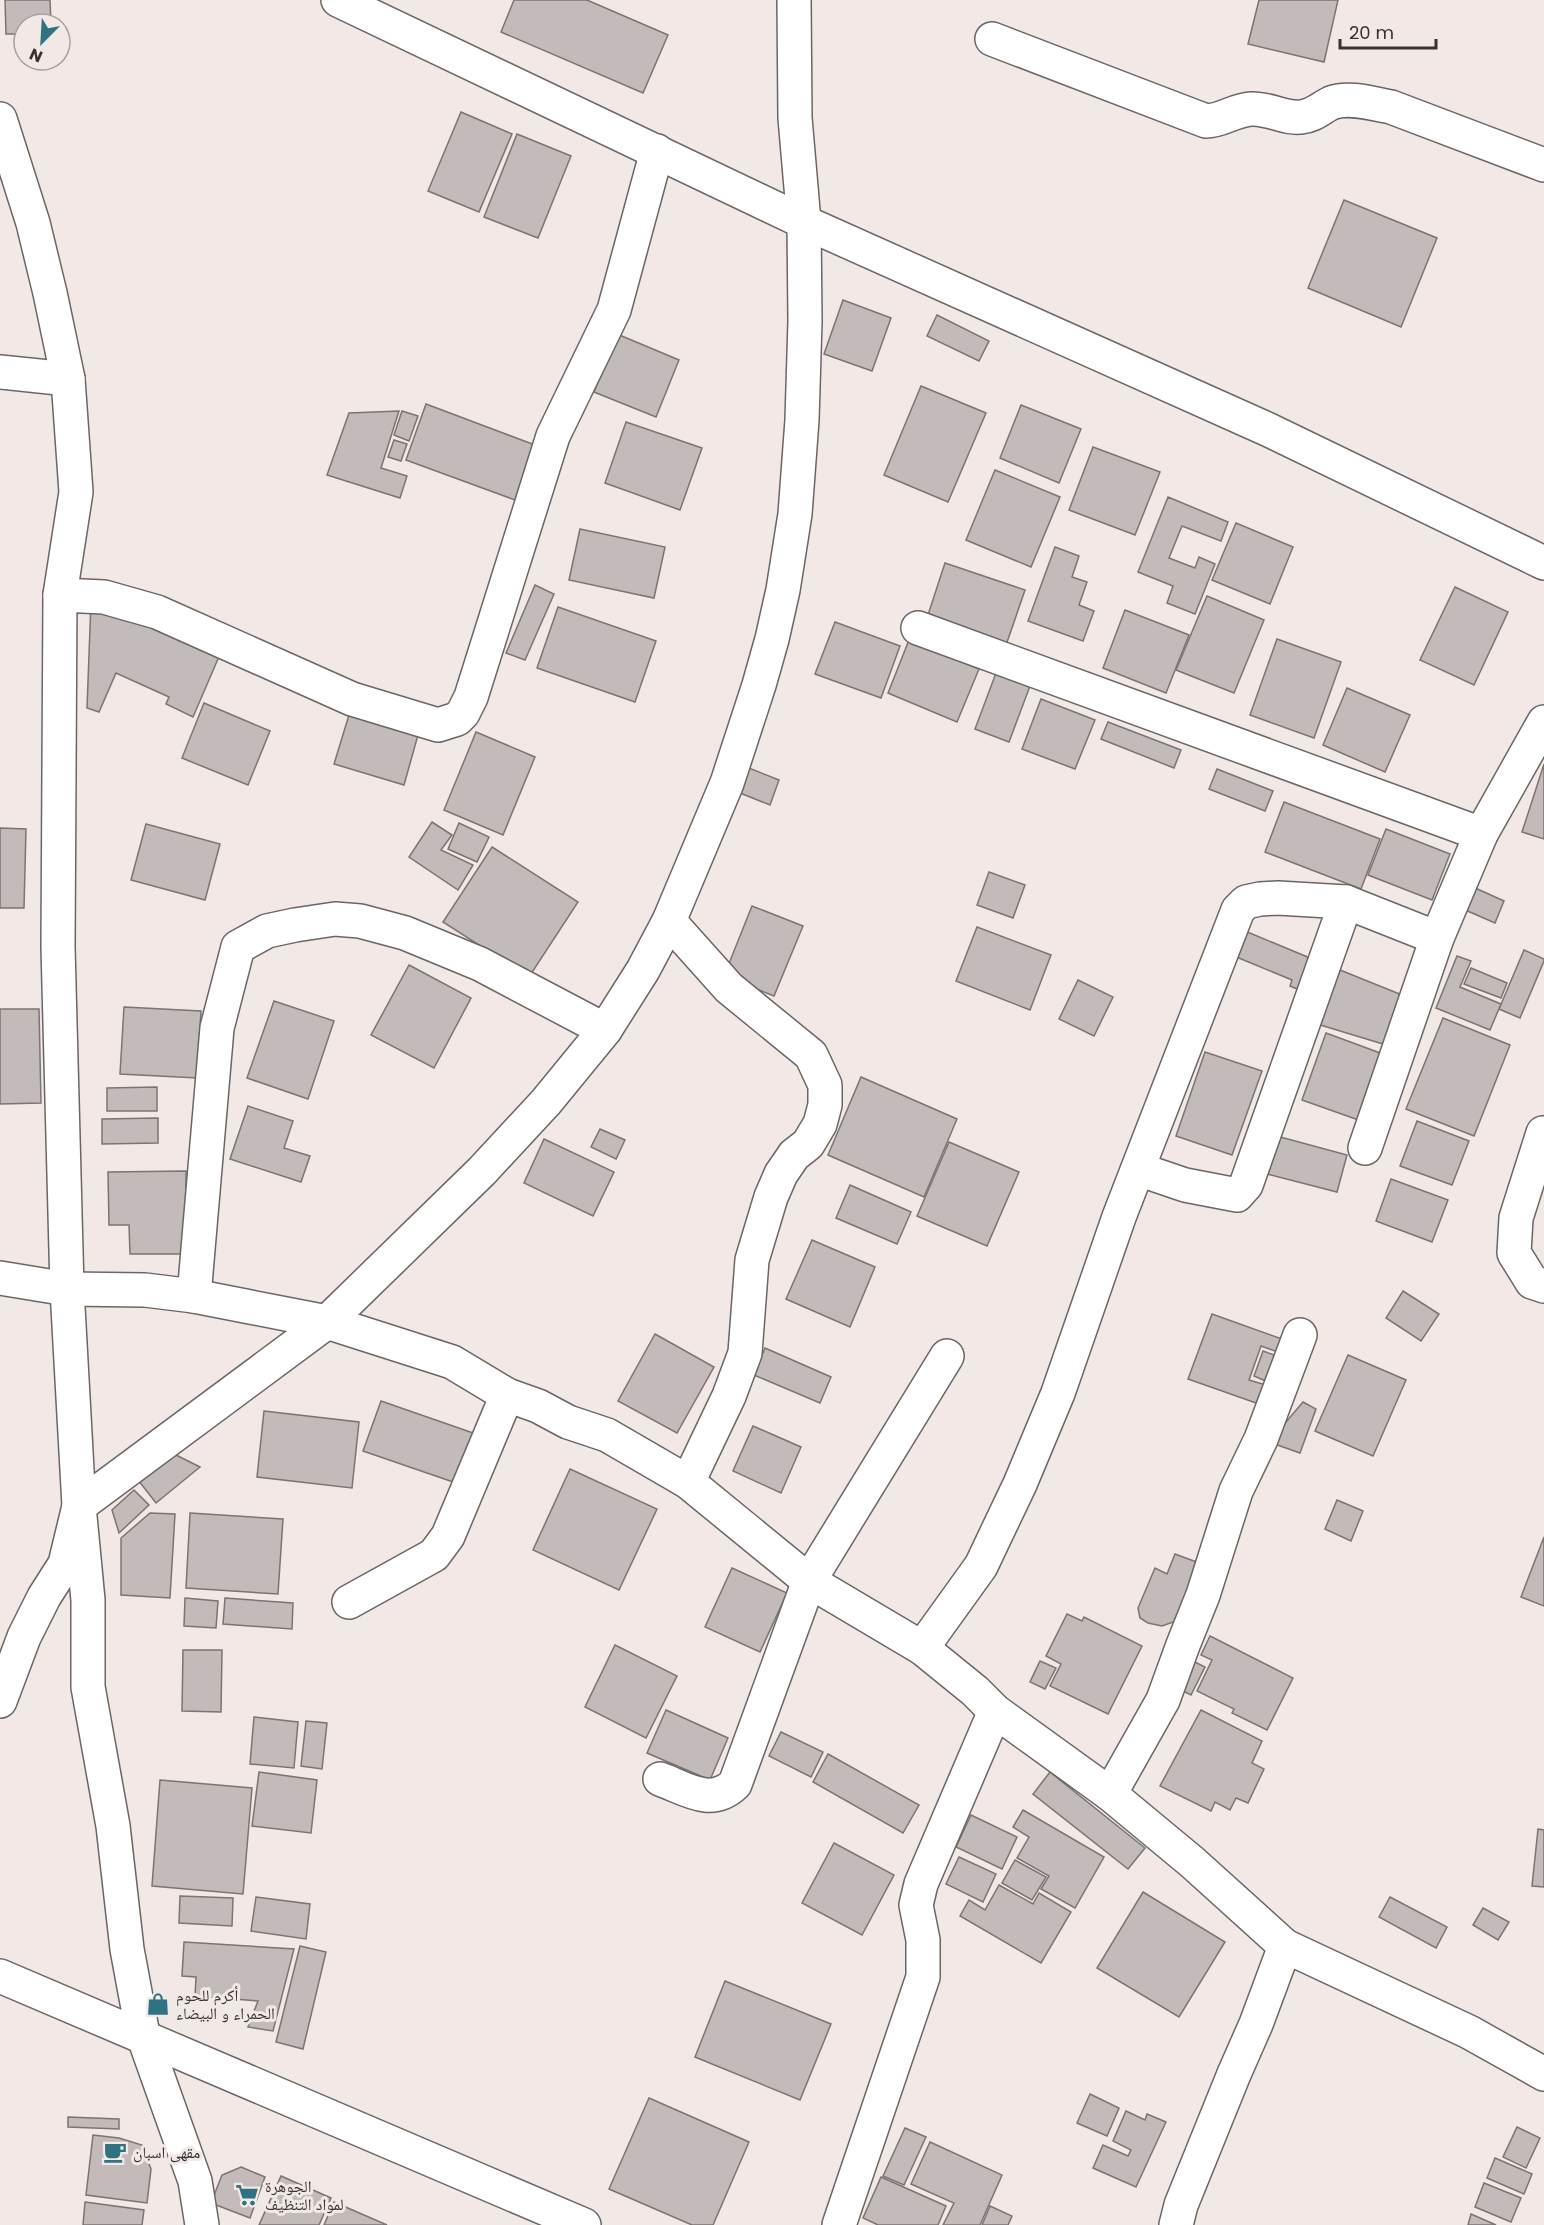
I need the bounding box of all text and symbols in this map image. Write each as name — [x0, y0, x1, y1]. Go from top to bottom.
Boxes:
north arrow — [12, 12, 72, 72]
scale bar — [1340, 12, 1436, 50]
text: 20 m — [1349, 20, 1394, 45]
text: N — [26, 42, 46, 68]
place label: أكرم للحوم الحمراء و البيضاء — [176, 1984, 275, 2025]
shop icon: أكرم للحوم الحمراء و البيضاء — [145, 1991, 171, 2017]
cafe icon: مقهى اسبان — [102, 2139, 128, 2165]
place label: مقهى اسبان — [133, 2141, 200, 2164]
place label: الجوهرة لمواد التنظيف — [265, 2175, 344, 2216]
supermarket icon: الجوهرة لمواد التنظيف — [234, 2182, 260, 2208]

